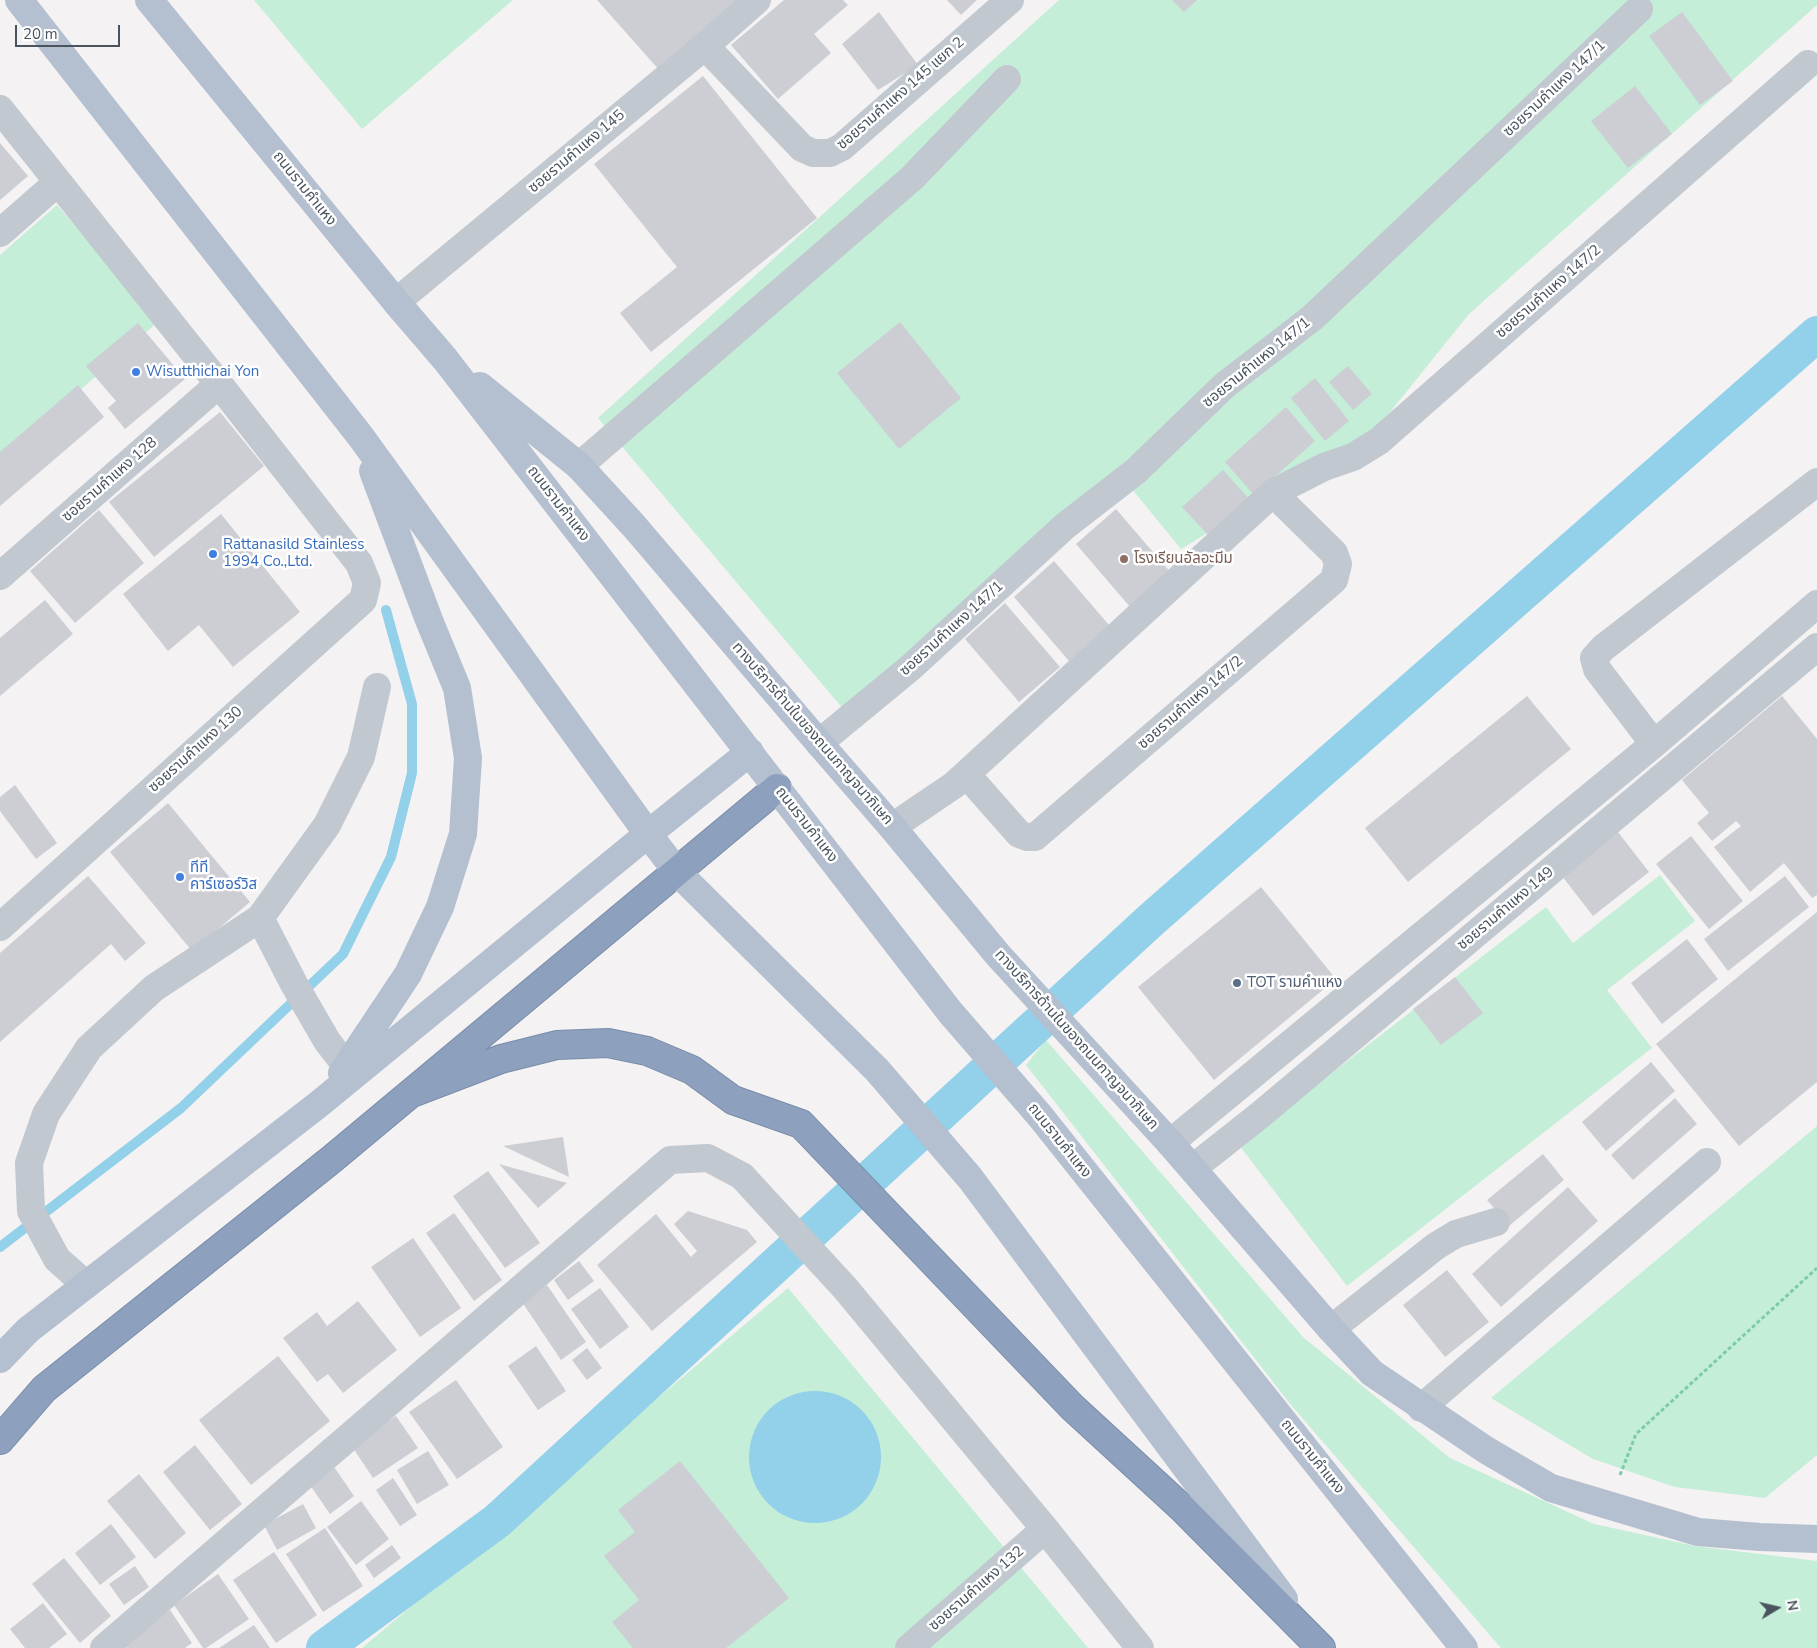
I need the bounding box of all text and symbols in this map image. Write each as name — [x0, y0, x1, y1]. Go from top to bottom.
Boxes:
scale bar — [18, 15, 122, 47]
text: 20 m — [23, 24, 58, 44]
street label: ซอยรามคำแหง 145 แยก 2 — [834, 34, 968, 154]
street label: ซอยรามคำแหง 147/1 — [1500, 37, 1610, 141]
street label: ซอยรามคำแหง 145 — [525, 107, 629, 197]
street label: ถนนรามคำแหง — [268, 148, 340, 230]
street label: ซอยรามคำแหง 147/2 — [1493, 241, 1605, 343]
street label: ซอยรามคำแหง 147/1 — [1200, 314, 1314, 412]
place label: Wisutthichai Yon — [146, 363, 259, 381]
marker: Wisutthichai Yon — [130, 366, 142, 378]
street label: ซอยรามคำแหง 128 — [59, 434, 161, 526]
street label: ถนนรามคำแหง — [523, 463, 593, 545]
place label: Rattanasild Stainless 1994 Co.,Ltd. — [223, 536, 365, 571]
marker: Rattanasild Stainless 1994 Co.,Ltd. — [207, 548, 219, 560]
place label: โรงเรียนอัลอะมีม — [1134, 550, 1233, 568]
marker: โรงเรียนอัลอะมีม — [1118, 553, 1130, 565]
street label: ซอยรามคำแหง 147/1 — [896, 578, 1008, 680]
street label: ทางบริการด้านในของถนนกาญจนาภิเษก — [728, 639, 896, 829]
street label: ซอยรามคำแหง 147/2 — [1135, 652, 1247, 754]
street label: ซอยรามคำแหง 130 — [145, 703, 247, 797]
street label: ถนนรามคำแหง — [771, 784, 841, 866]
place label: ทีที คาร์เซอร์วิส — [190, 859, 257, 894]
street label: ซอยรามคำแหง 149 — [1454, 864, 1558, 954]
marker: ทีที คาร์เซอร์วิส — [174, 871, 186, 883]
street label: ทางบริการด้านในของถนนกาญจนาภิเษก — [990, 946, 1162, 1134]
place label: TOT รามคำแหง — [1247, 974, 1342, 992]
marker: TOT รามคำแหง — [1231, 977, 1243, 989]
street label: ถนนรามคำแหง — [1023, 1100, 1095, 1182]
street label: ถนนรามคำแหง — [1276, 1416, 1348, 1498]
street label: ซอยรามคำแหง 132 — [926, 1543, 1028, 1635]
north arrow — [1752, 1583, 1802, 1633]
text: N — [1782, 1599, 1803, 1612]

